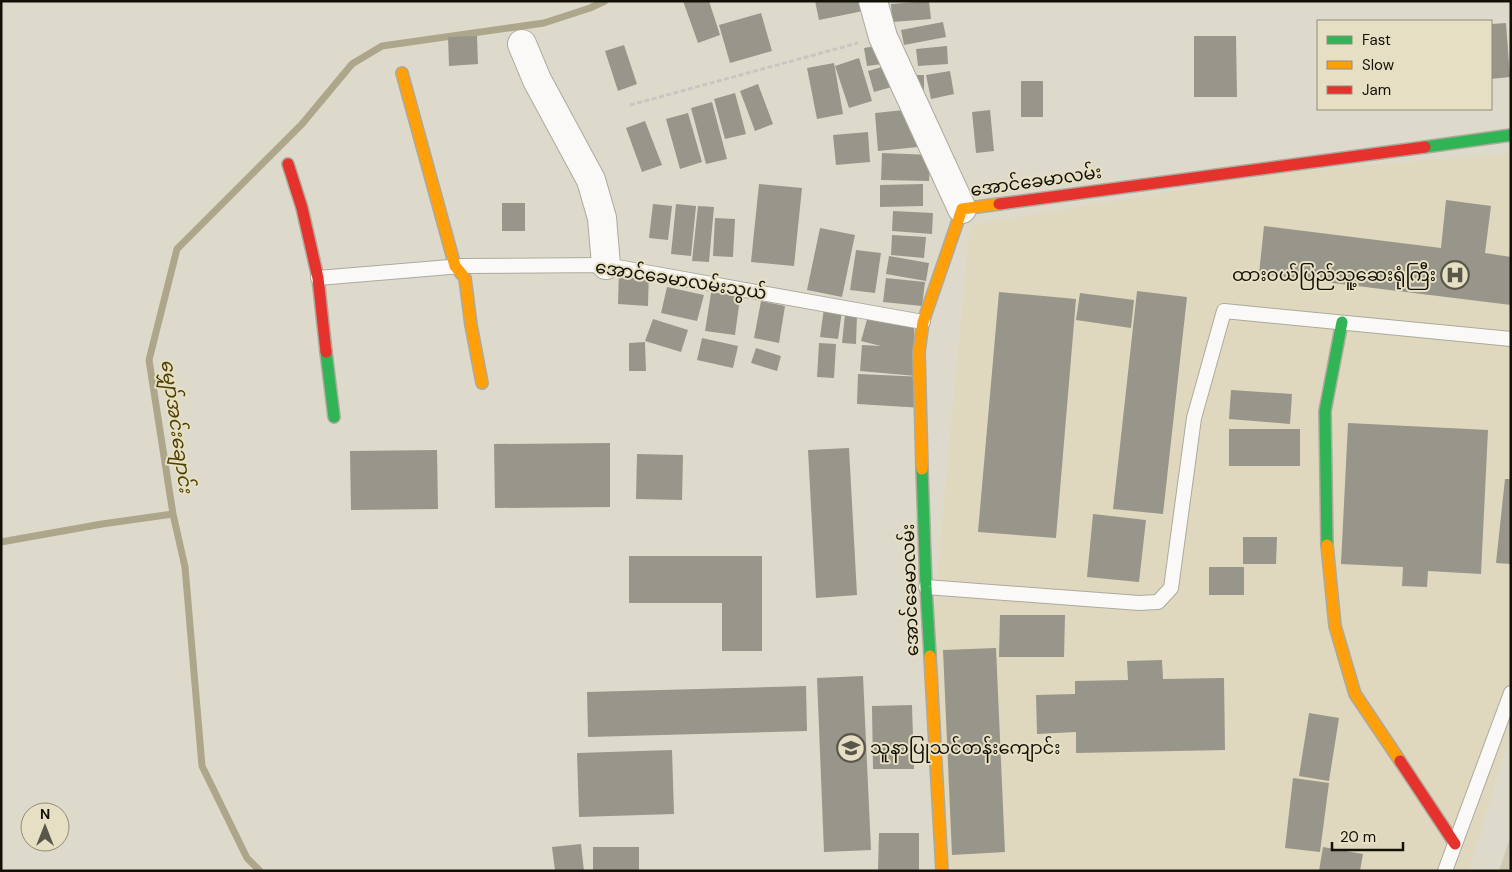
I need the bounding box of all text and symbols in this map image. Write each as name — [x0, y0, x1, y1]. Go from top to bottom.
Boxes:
legend — [1317, 20, 1492, 110]
text: Fast — [1362, 30, 1391, 50]
text: Slow — [1362, 55, 1395, 75]
text: Jam — [1362, 80, 1391, 100]
street label: အောင်ခေမာလမ်း — [969, 159, 1103, 202]
street label: အောင်ခေမာလမ်းသွယ် — [593, 254, 769, 308]
hospital icon: ထားဝယ်ပြည်သူ့ဆေးရုံကြီး — [1440, 260, 1470, 290]
place label: ထားဝယ်ပြည်သူ့ဆေးရုံကြီး — [1232, 261, 1436, 290]
water label: မျှော်အင်းချောင်း — [152, 358, 200, 496]
street label: အောင်ခေမာလမ်း — [895, 523, 924, 657]
school or university icon: သူနာပြုသင်တန်းကျောင်း — [836, 733, 866, 763]
place label: သူနာပြုသင်တန်းကျောင်း — [870, 735, 1061, 763]
north arrow — [20, 802, 70, 852]
text: N — [40, 805, 50, 823]
scale bar — [1332, 820, 1403, 852]
text: 20 m — [1340, 827, 1376, 847]

